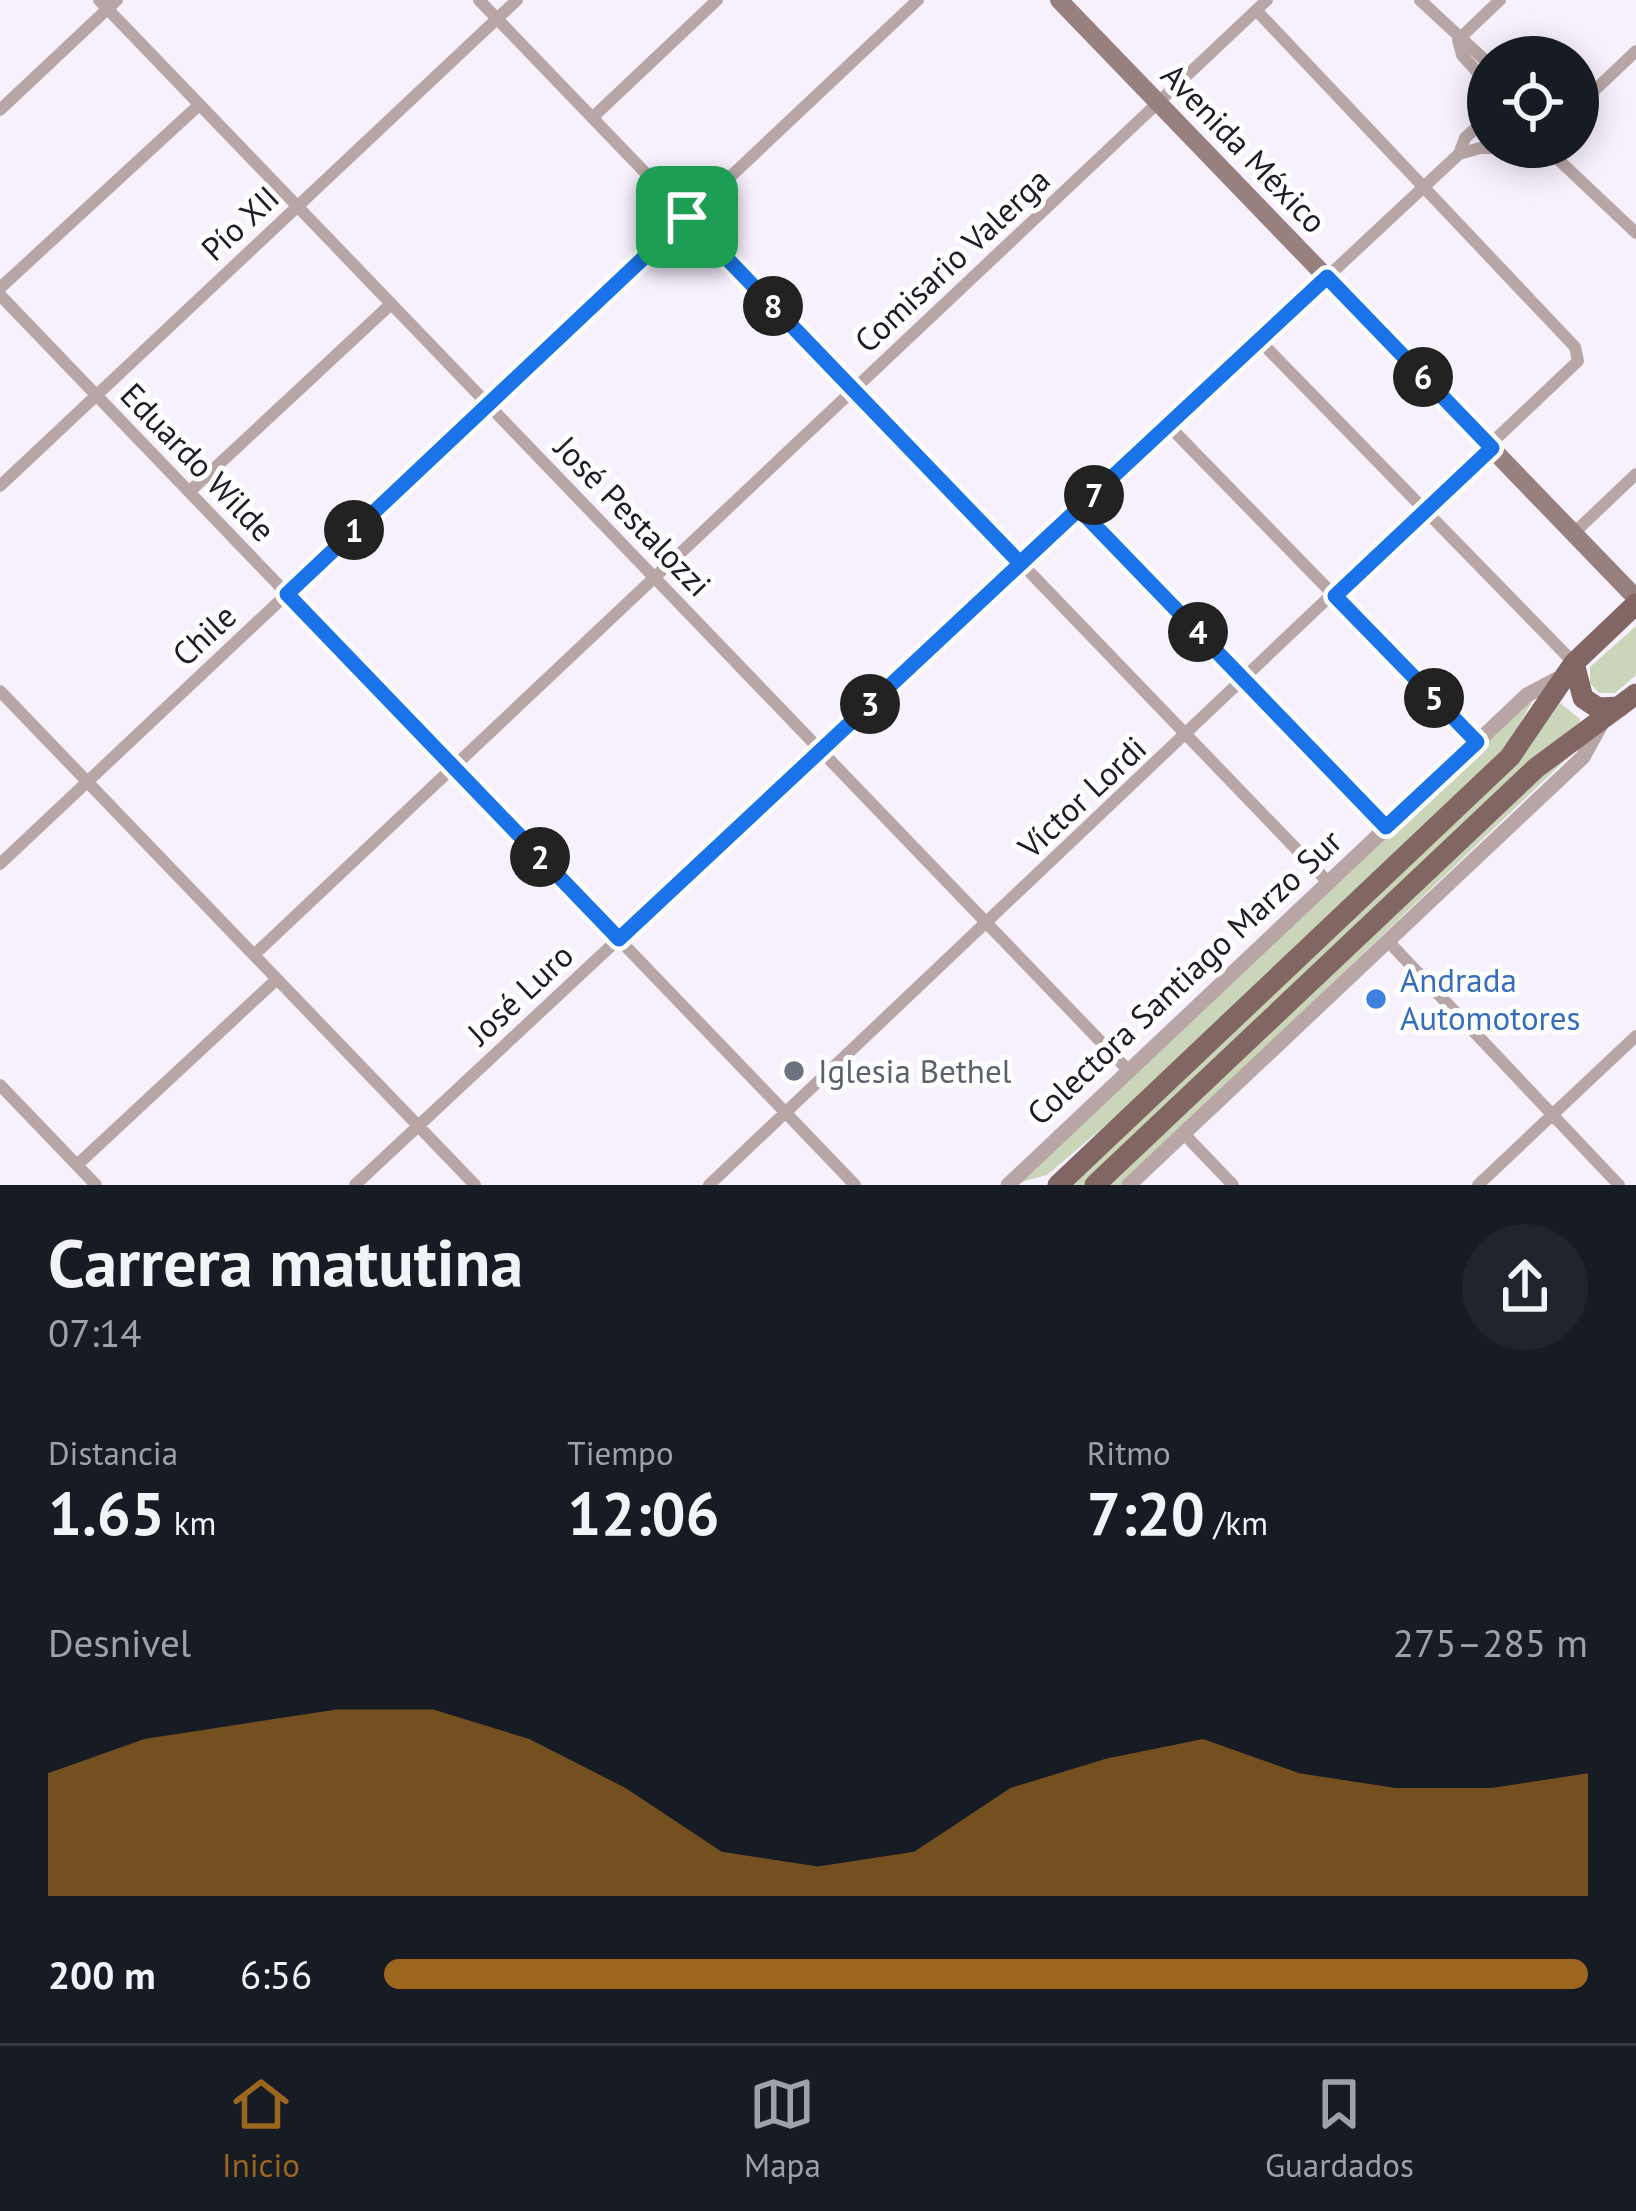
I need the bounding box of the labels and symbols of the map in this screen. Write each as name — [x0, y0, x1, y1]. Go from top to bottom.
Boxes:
street label: Avenida México — [1152, 54, 1336, 242]
street label: Comisario Valerga — [845, 158, 1058, 361]
pin — [636, 166, 738, 268]
street label: Pío XII — [192, 176, 288, 269]
pin: 8 — [743, 276, 803, 336]
pin: 6 — [1393, 347, 1453, 407]
street label: Eduardo Wilde — [112, 373, 285, 550]
street label: José Pestalozzi — [544, 425, 721, 605]
pin: 7 — [1064, 465, 1124, 525]
pin: 1 — [324, 500, 384, 560]
street label: Chile — [163, 594, 245, 675]
pin: 4 — [1168, 602, 1228, 662]
pin: 5 — [1404, 668, 1464, 728]
pin: 3 — [840, 674, 900, 734]
street label: Víctor Lordi — [1008, 726, 1155, 868]
street label: Colectora Santiago Marzo Sur — [1017, 819, 1350, 1134]
pin: 2 — [510, 827, 570, 887]
street label: José Luro — [456, 934, 582, 1055]
place label: Andrada Automotores — [1400, 958, 1580, 1039]
marker: Andrada Automotores — [1363, 986, 1389, 1012]
place label: Iglesia Bethel — [818, 1049, 1012, 1092]
marker: Iglesia Bethel — [781, 1058, 807, 1084]

